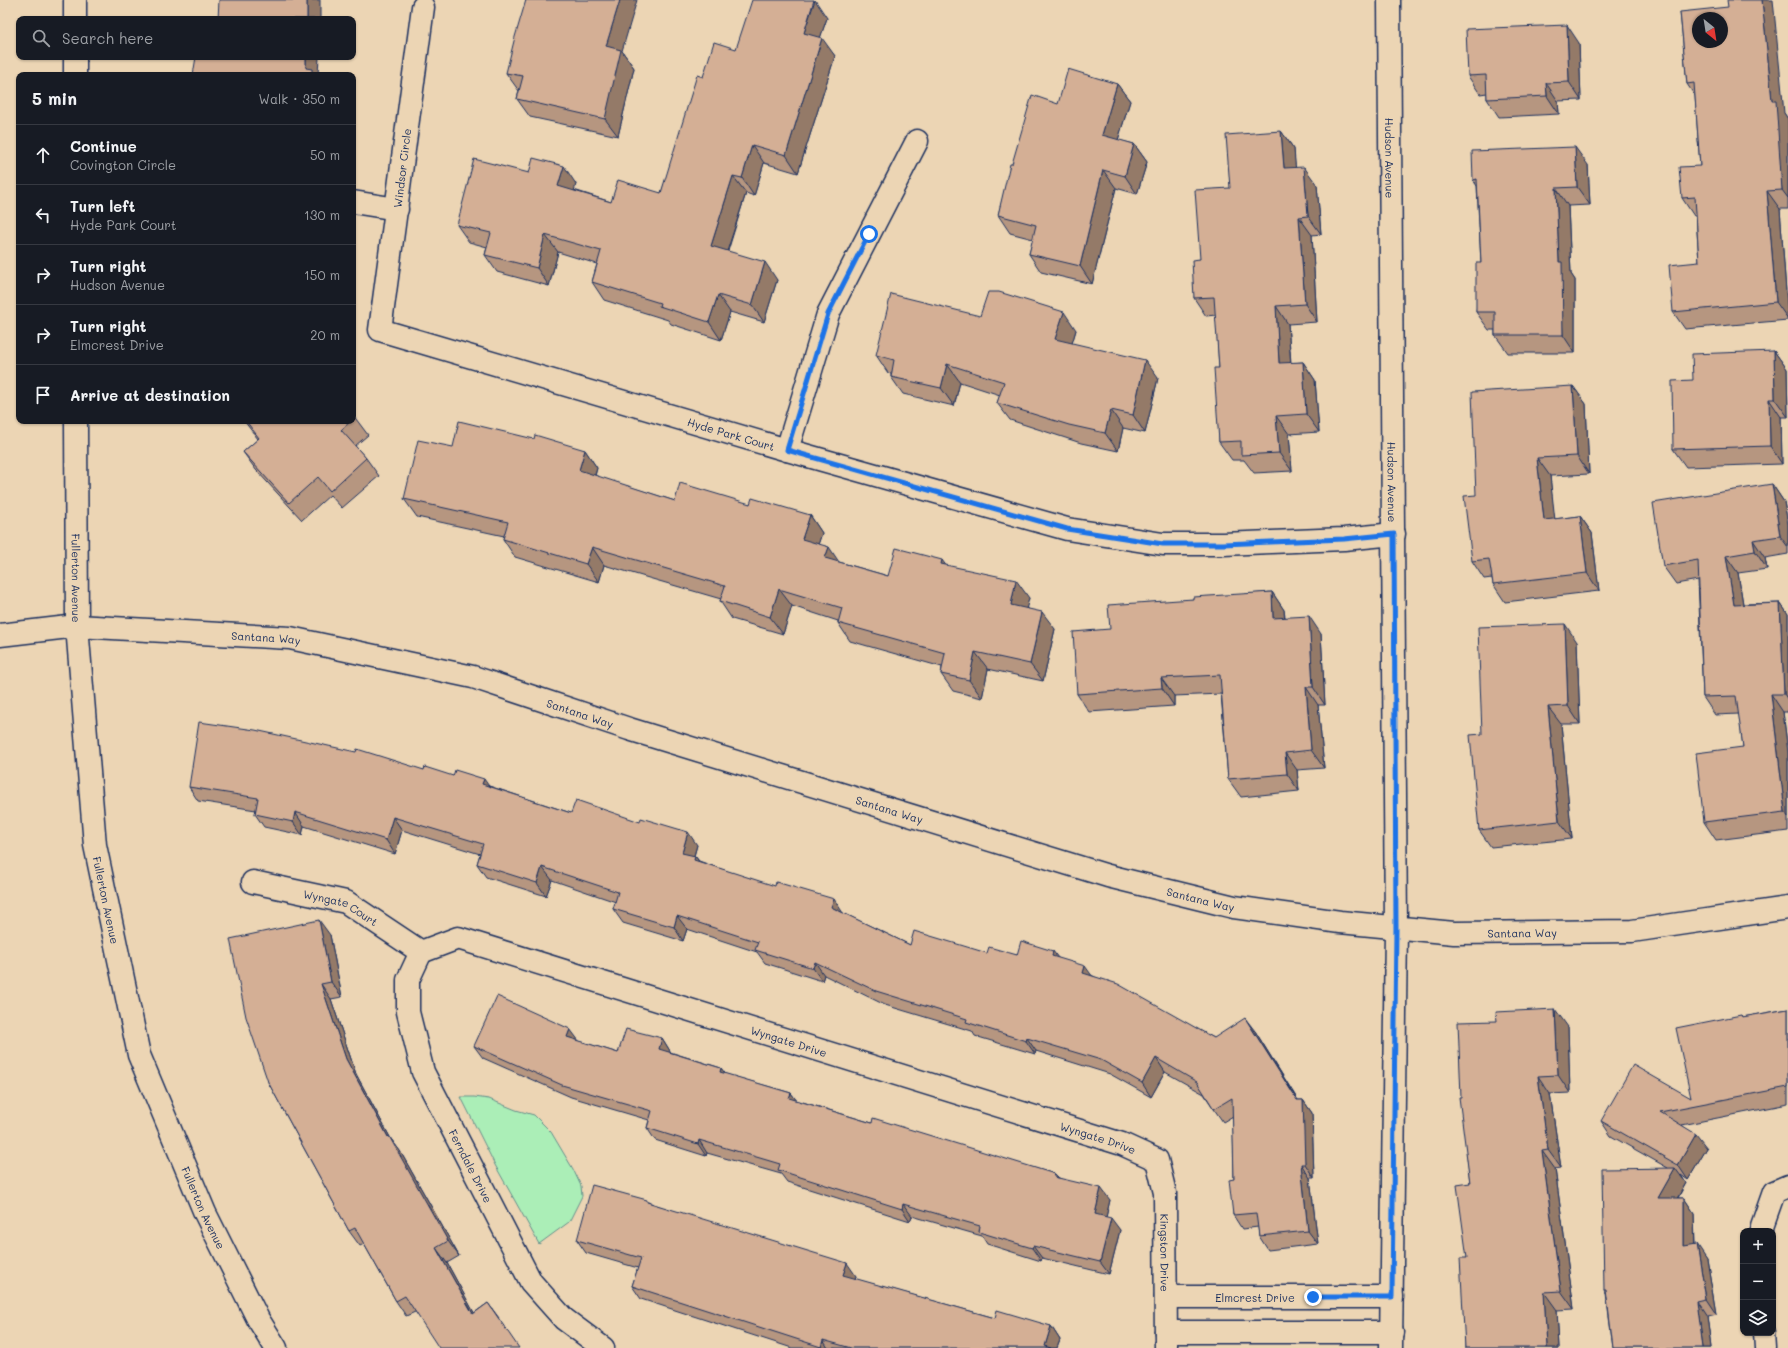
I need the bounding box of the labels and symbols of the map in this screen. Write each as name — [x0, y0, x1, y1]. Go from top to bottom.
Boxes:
north arrow — [1692, 12, 1728, 48]
street label: Hudson Avenue — [1382, 118, 1398, 198]
street label: Windsor Circle — [390, 127, 414, 209]
route start — [860, 225, 878, 243]
street label: Hyde Park Court — [686, 414, 777, 454]
street label: Hudson Avenue — [1385, 442, 1400, 522]
street label: Fullerton Avenue — [69, 533, 84, 623]
street label: Santana Way — [231, 627, 303, 648]
street label: Santana Way — [545, 695, 616, 731]
street label: Santana Way — [854, 792, 925, 826]
street label: Fullerton Avenue — [90, 855, 123, 945]
street label: Santana Way — [1165, 883, 1237, 914]
street label: Wyngate Court — [302, 886, 381, 929]
street label: Santana Way — [1487, 924, 1557, 940]
street label: Wyngate Drive — [749, 1022, 829, 1060]
street label: Wyngate Drive — [1058, 1118, 1139, 1157]
street label: Ferndale Drive — [446, 1126, 496, 1205]
street label: Fullerton Avenue — [179, 1164, 229, 1251]
street label: Kingston Drive — [1158, 1214, 1173, 1292]
route end — [1304, 1288, 1322, 1306]
street label: Elmcrest Drive — [1215, 1290, 1295, 1305]

